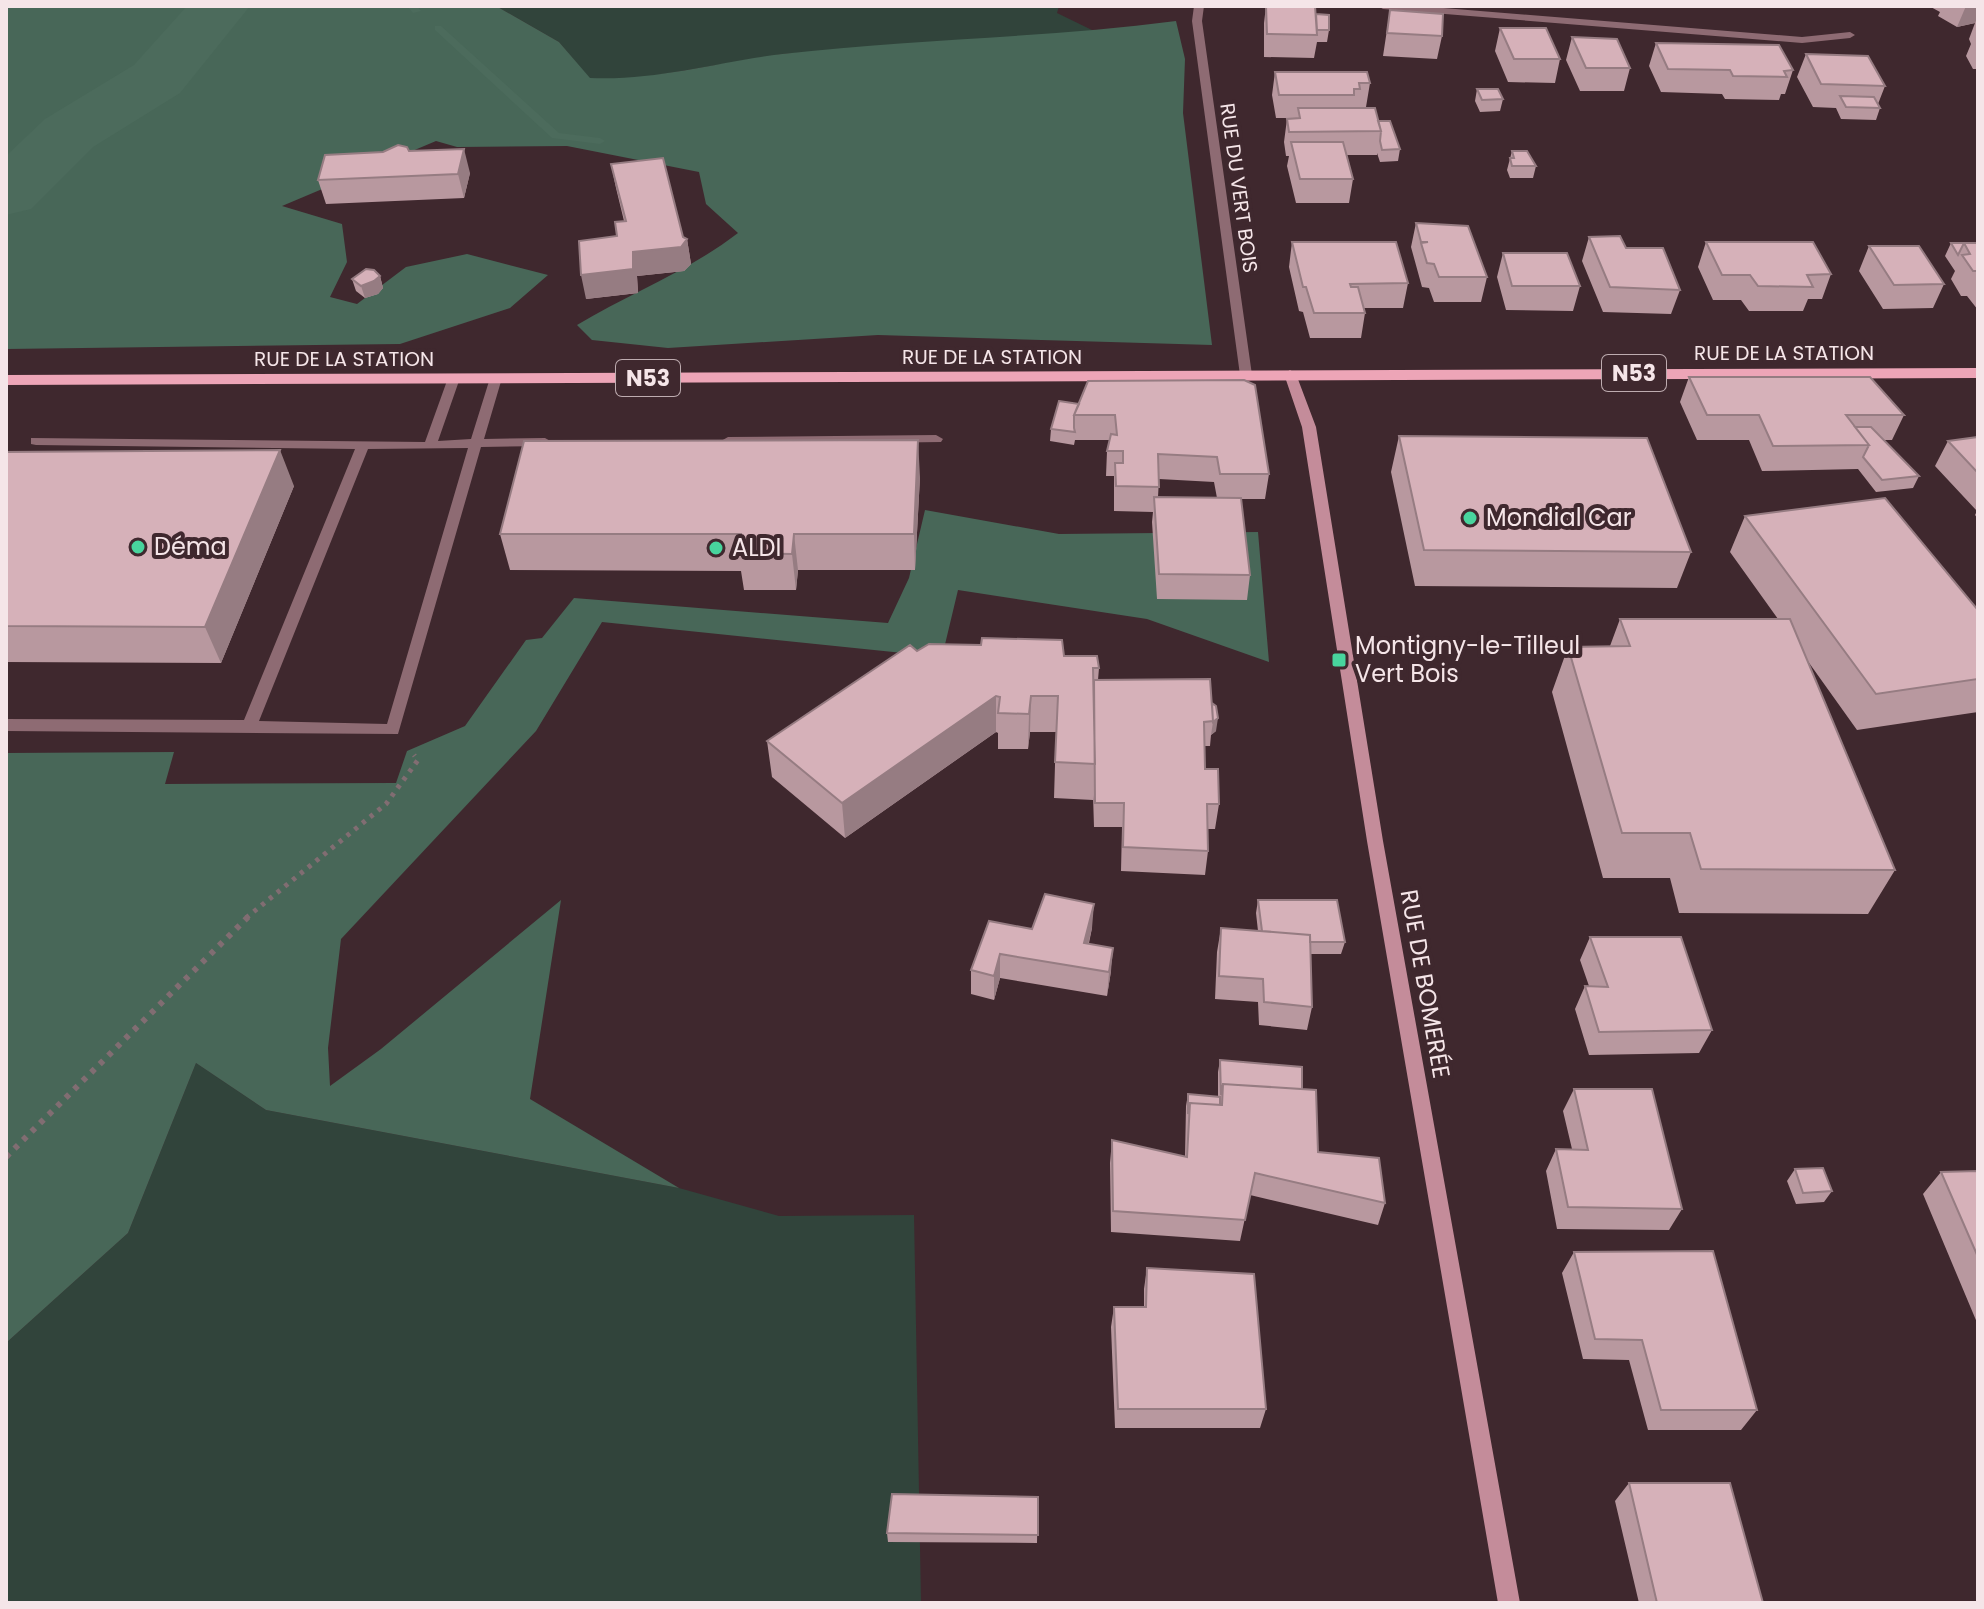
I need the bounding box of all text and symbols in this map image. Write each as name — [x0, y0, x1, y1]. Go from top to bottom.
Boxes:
street label: RUE DU VERT BOIS — [1213, 101, 1265, 275]
street label: RUE DE LA STATION — [1694, 339, 1874, 367]
street label: RUE DE LA STATION — [902, 343, 1082, 371]
street label: RUE DE LA STATION — [254, 345, 434, 373]
road number: N53 — [1602, 355, 1666, 391]
road number: N53 — [616, 360, 680, 396]
place label: Mondial Car — [1486, 501, 1632, 534]
marker: Mondial Car — [1461, 509, 1479, 527]
place label: Déma — [154, 530, 227, 563]
place label: ALDI — [732, 531, 781, 564]
marker: Déma — [129, 538, 147, 556]
marker: ALDI — [707, 539, 725, 557]
place label: Montigny-le-Tilleul Vert Bois — [1355, 629, 1580, 690]
marker: Montigny-le-Tilleul Vert Bois — [1330, 651, 1348, 669]
street label: RUE DE BOMERÉE — [1393, 887, 1458, 1081]

